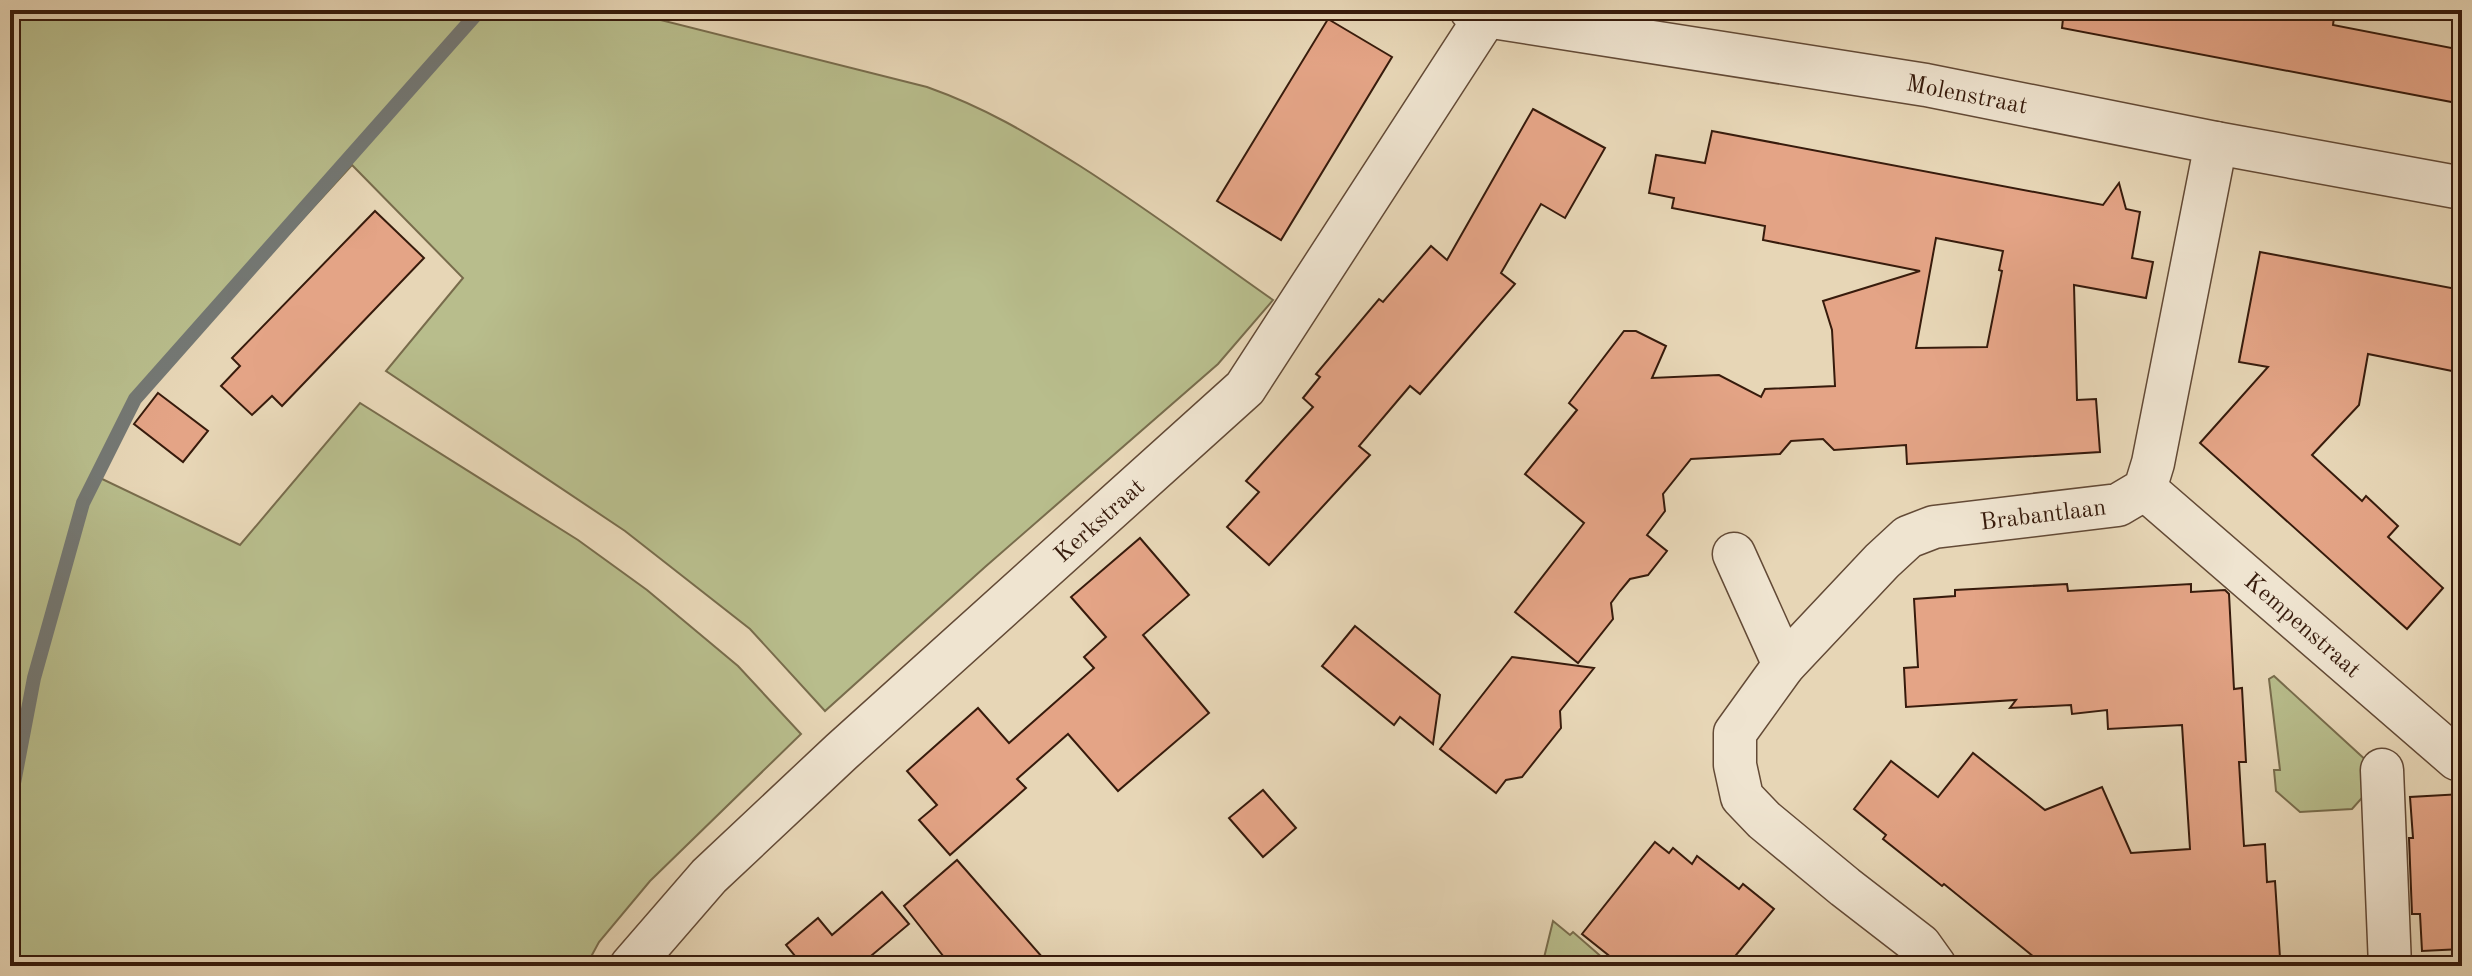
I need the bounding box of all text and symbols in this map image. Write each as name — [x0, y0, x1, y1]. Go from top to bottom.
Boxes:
street label: Molenstraat — [1904, 72, 2029, 120]
street label: Kerkstraat — [1051, 475, 1150, 568]
street label: Brabantlaan — [1979, 496, 2108, 536]
street label: Kempenstraat — [2239, 570, 2364, 683]

